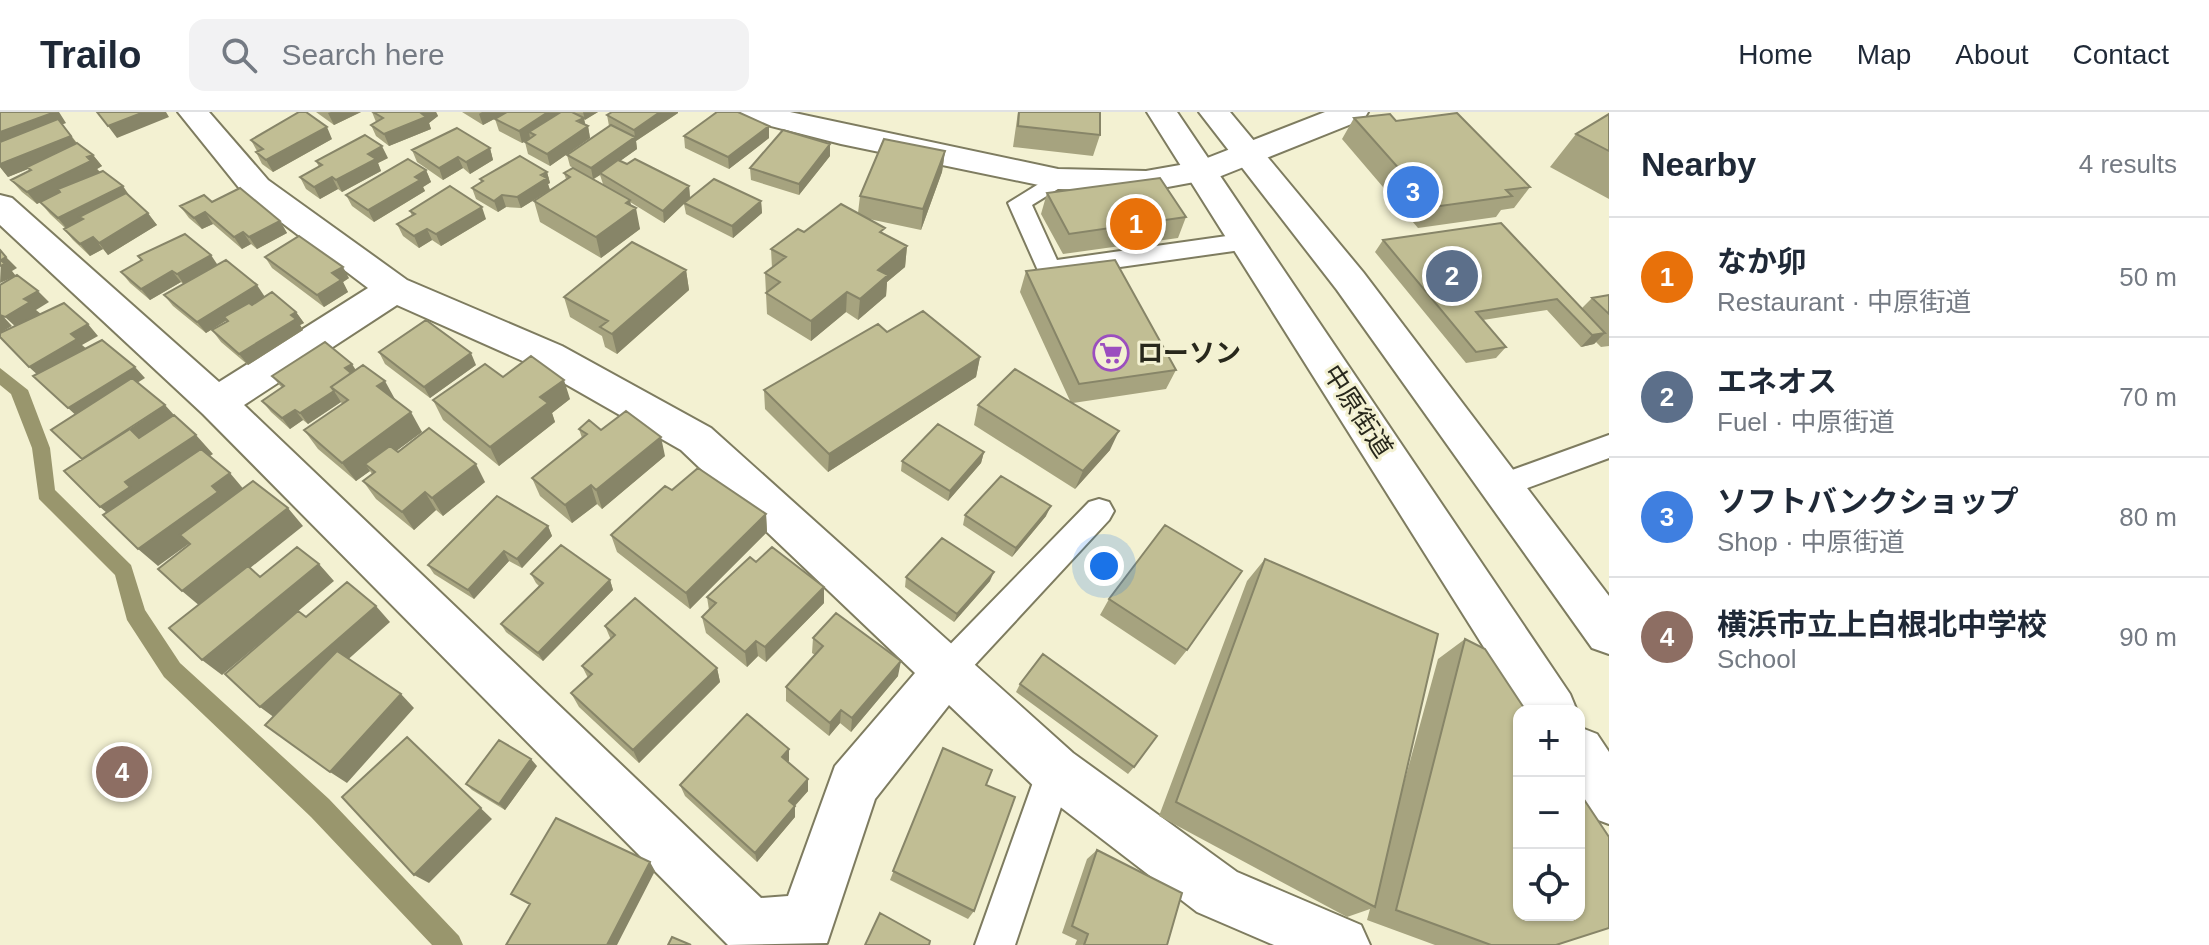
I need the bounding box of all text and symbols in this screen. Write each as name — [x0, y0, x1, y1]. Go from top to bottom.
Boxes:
search box — [189, 19, 749, 91]
icon: search — [217, 33, 261, 77]
text: Trailo — [40, 34, 141, 76]
text: Search here — [281, 38, 445, 71]
text: Home — [1738, 39, 1813, 70]
text: Map — [1857, 39, 1911, 70]
text: About — [1955, 39, 2029, 70]
text: Contact — [2073, 39, 2169, 70]
text: Nearby — [1641, 145, 1756, 183]
text: 4 results — [2079, 149, 2177, 179]
pin: 3 — [1387, 162, 1439, 222]
pin: 1 — [1110, 194, 1162, 254]
text: なか卯 — [1717, 245, 1807, 278]
pin: 2 — [1426, 246, 1478, 306]
text: 1 — [1660, 262, 1674, 292]
text: 50 m — [2119, 262, 2177, 292]
text: Restaurant · 中原街道 — [1717, 287, 1971, 317]
supermarket icon: ローソン — [1092, 334, 1130, 372]
place label: ローソン — [1137, 338, 1241, 368]
street label: 中原街道 — [1317, 359, 1399, 463]
text: エネオス — [1717, 365, 1837, 398]
text: 2 — [1660, 382, 1674, 412]
text: 70 m — [2119, 382, 2177, 412]
text: Fuel · 中原街道 — [1717, 407, 1895, 437]
text: ソフトバンクショップ — [1717, 485, 2019, 518]
text: 3 — [1660, 502, 1674, 532]
text: 80 m — [2119, 502, 2177, 532]
text: Shop · 中原街道 — [1717, 527, 1905, 557]
your location — [1084, 546, 1124, 586]
text: 横浜市立上白根北中学校 — [1717, 608, 2047, 641]
text: 4 — [1660, 622, 1674, 652]
text: 90 m — [2119, 622, 2177, 652]
text: School — [1717, 644, 1797, 674]
map controls — [1513, 705, 1585, 921]
button: + — [1513, 705, 1585, 777]
pin: 4 — [96, 742, 148, 802]
button: − — [1513, 777, 1585, 849]
button: locate — [1513, 849, 1585, 921]

